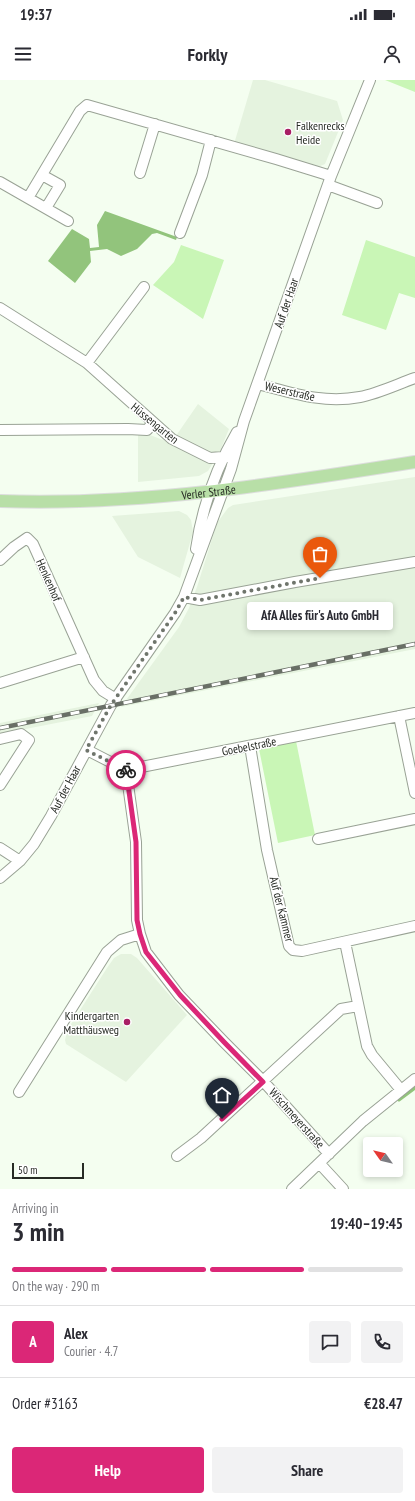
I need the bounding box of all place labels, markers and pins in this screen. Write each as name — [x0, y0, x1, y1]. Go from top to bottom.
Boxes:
place label: Falkenrecks Heide — [296, 118, 344, 147]
marker: Falkenrecks Heide — [283, 127, 293, 137]
pin — [303, 537, 337, 578]
callout: AfA Alles für's Auto GmbH — [247, 602, 393, 630]
place label: Kindergarten Matthäusweg — [64, 1008, 119, 1037]
marker: Kindergarten Matthäusweg — [122, 1017, 132, 1027]
pin — [205, 1078, 239, 1119]

